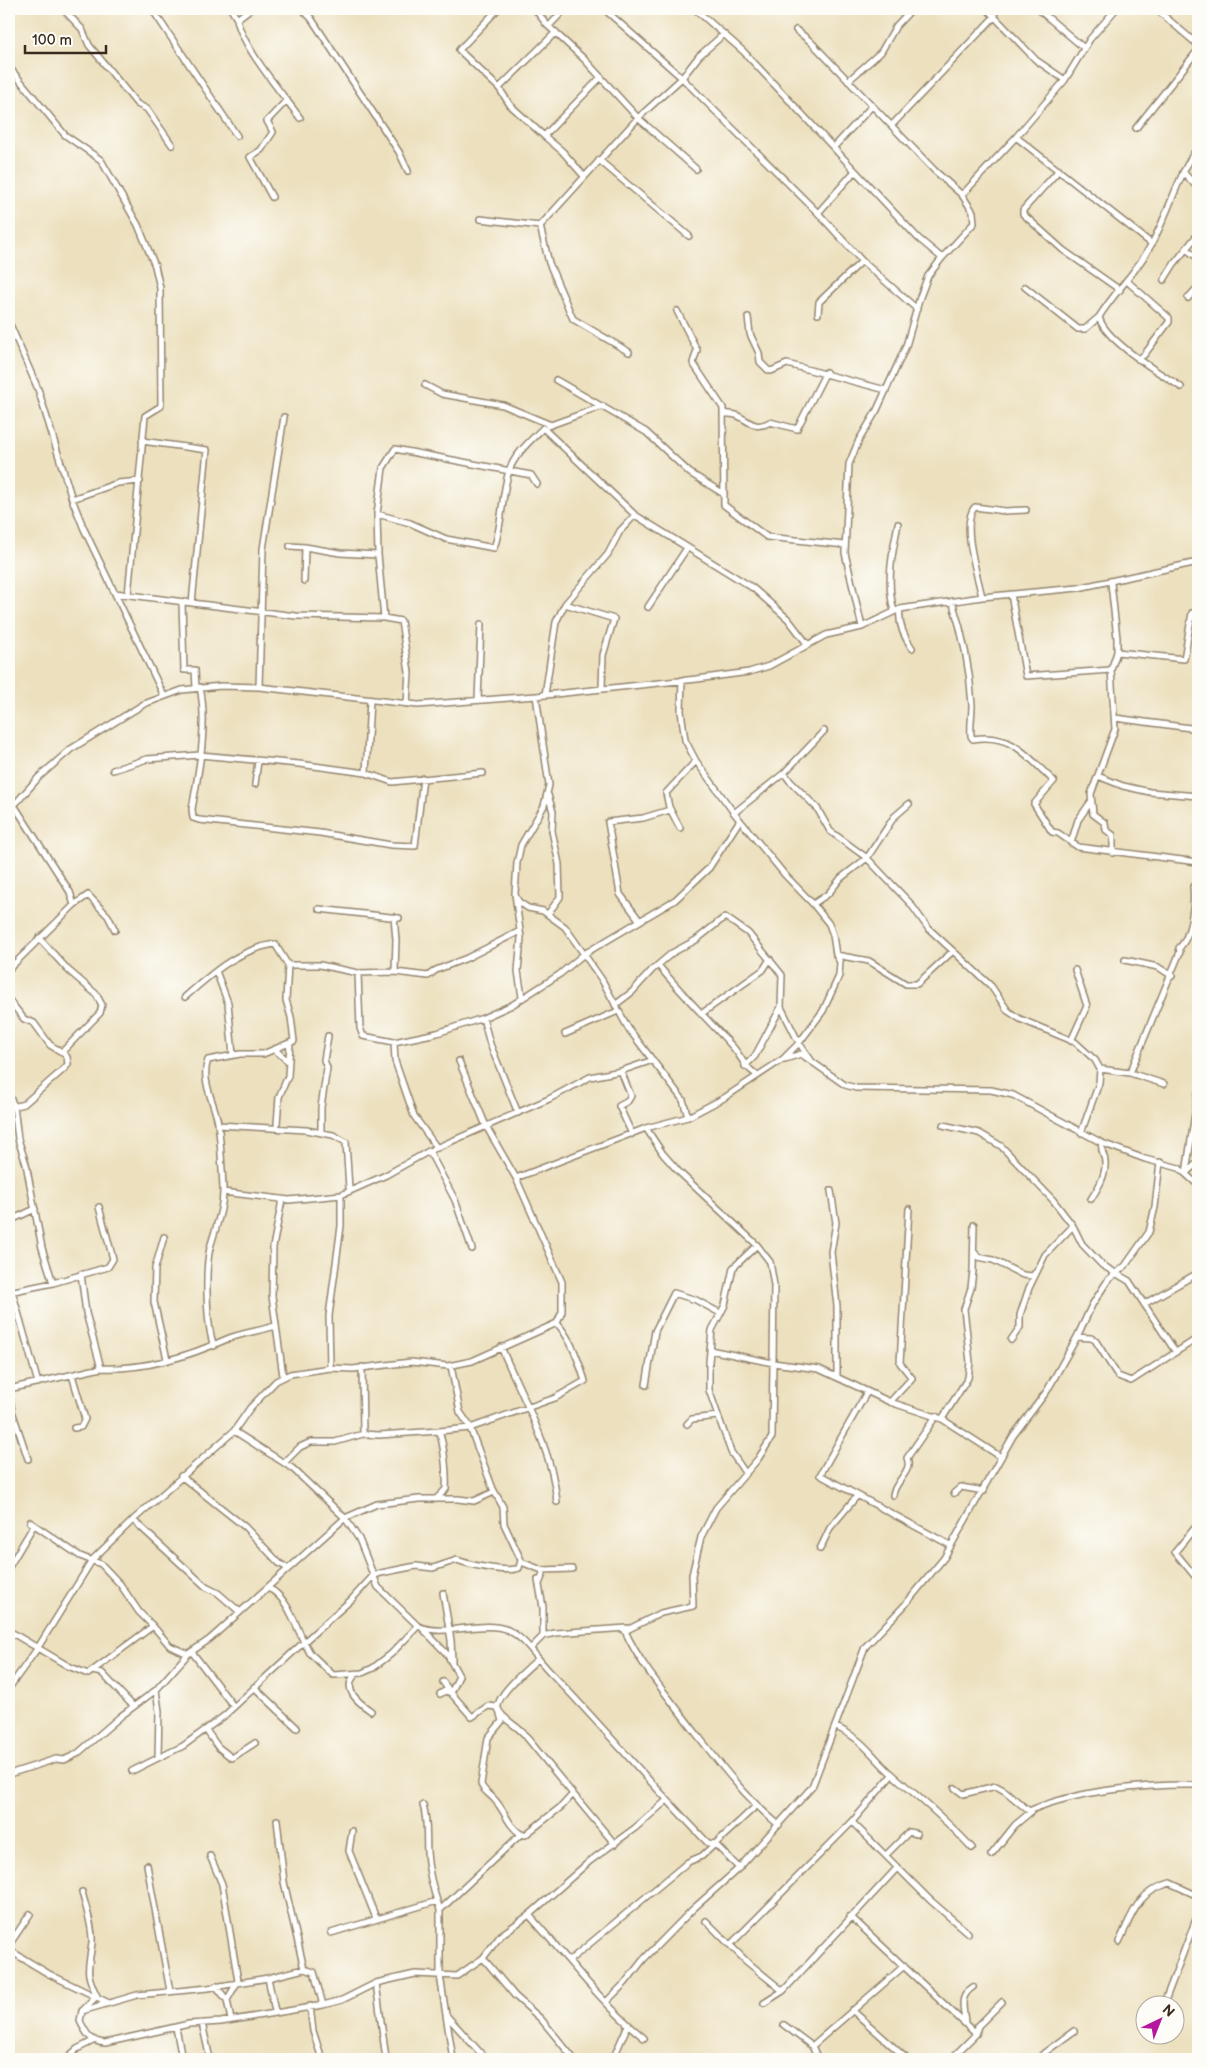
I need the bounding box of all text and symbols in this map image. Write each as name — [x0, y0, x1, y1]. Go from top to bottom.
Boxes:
scale bar — [25, 22, 106, 54]
text: 100 m — [32, 31, 72, 50]
north arrow — [1134, 1996, 1184, 2046]
text: N — [1159, 2001, 1178, 2021]

